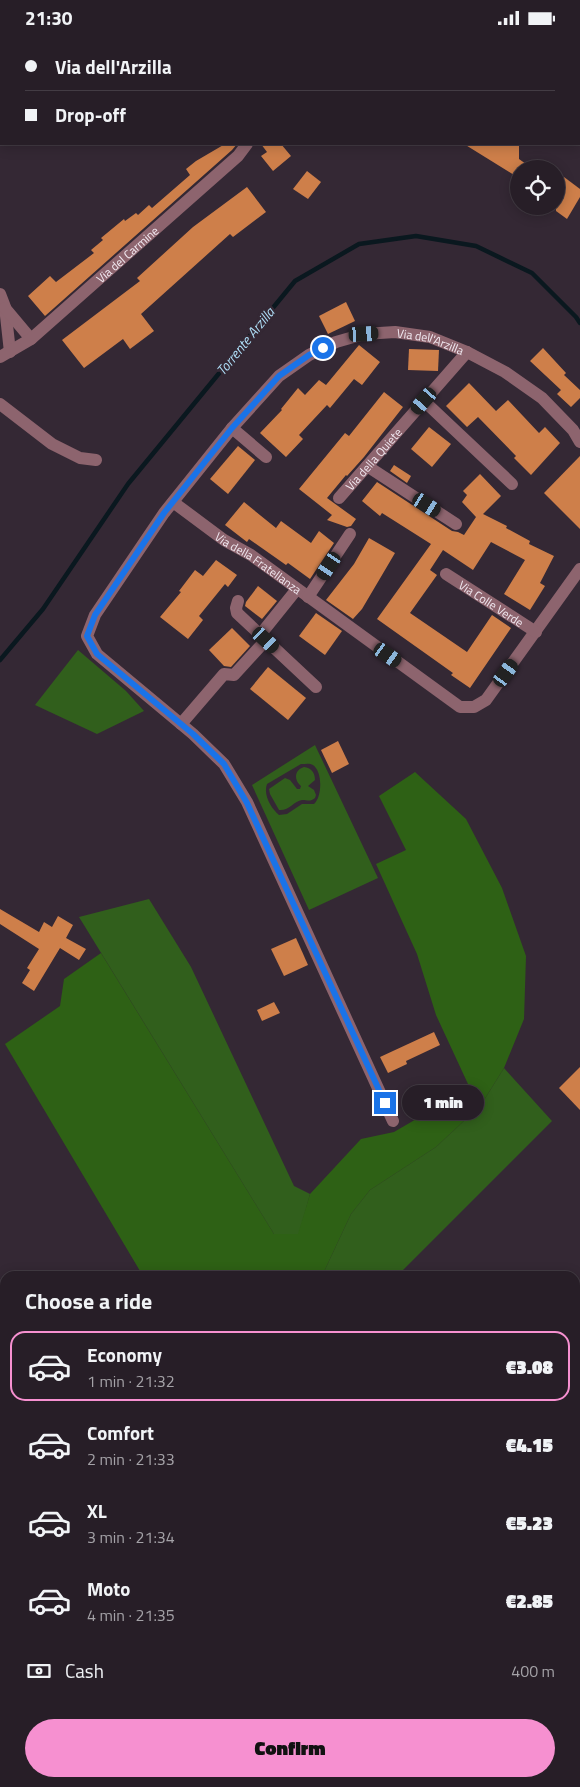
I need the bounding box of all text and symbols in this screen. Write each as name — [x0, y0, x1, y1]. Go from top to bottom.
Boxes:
text: 21:30 — [25, 3, 72, 32]
text: Via dell'Arzilla — [55, 52, 172, 81]
text: Drop-off — [55, 100, 126, 129]
map controls — [510, 160, 565, 215]
button: locate — [510, 160, 565, 215]
street label: Via del Carmine — [91, 221, 163, 287]
water label: Torrente Arzilla — [211, 302, 280, 380]
street label: Via dell'Arzilla — [396, 323, 467, 359]
car — [348, 326, 379, 342]
route start — [312, 337, 334, 359]
car — [408, 385, 439, 417]
street label: Via della Quiete — [340, 423, 406, 495]
car — [410, 491, 443, 519]
street label: Via della Fratellanza — [211, 527, 306, 599]
car — [314, 549, 343, 583]
street label: Via Colle Verde — [455, 575, 528, 631]
car — [249, 624, 282, 656]
car — [371, 640, 404, 670]
car — [491, 656, 520, 690]
callout: 1 min — [402, 1085, 485, 1121]
text: 1 min — [423, 1090, 463, 1114]
route end — [374, 1092, 396, 1114]
text: Choose a ride — [25, 1284, 152, 1318]
text: Economy — [87, 1340, 162, 1369]
icon: car — [27, 1344, 72, 1389]
text: €3.08 — [506, 1352, 553, 1381]
text: 1 min · 21:32 — [87, 1369, 175, 1393]
text: Comfort — [87, 1418, 154, 1447]
icon: car — [27, 1422, 72, 1467]
text: €4.15 — [506, 1430, 553, 1459]
text: 2 min · 21:33 — [87, 1447, 175, 1471]
text: XL — [87, 1496, 107, 1525]
icon: car — [27, 1500, 72, 1545]
text: €5.23 — [506, 1508, 553, 1537]
text: 3 min · 21:34 — [87, 1525, 175, 1549]
text: Moto — [87, 1574, 130, 1603]
icon: car — [27, 1578, 72, 1623]
text: €2.85 — [506, 1586, 553, 1615]
text: 4 min · 21:35 — [87, 1603, 175, 1627]
text: Cash — [65, 1656, 104, 1685]
icon: cash — [25, 1657, 53, 1685]
text: 400 m — [511, 1659, 555, 1683]
button: Confirm — [25, 1719, 555, 1777]

